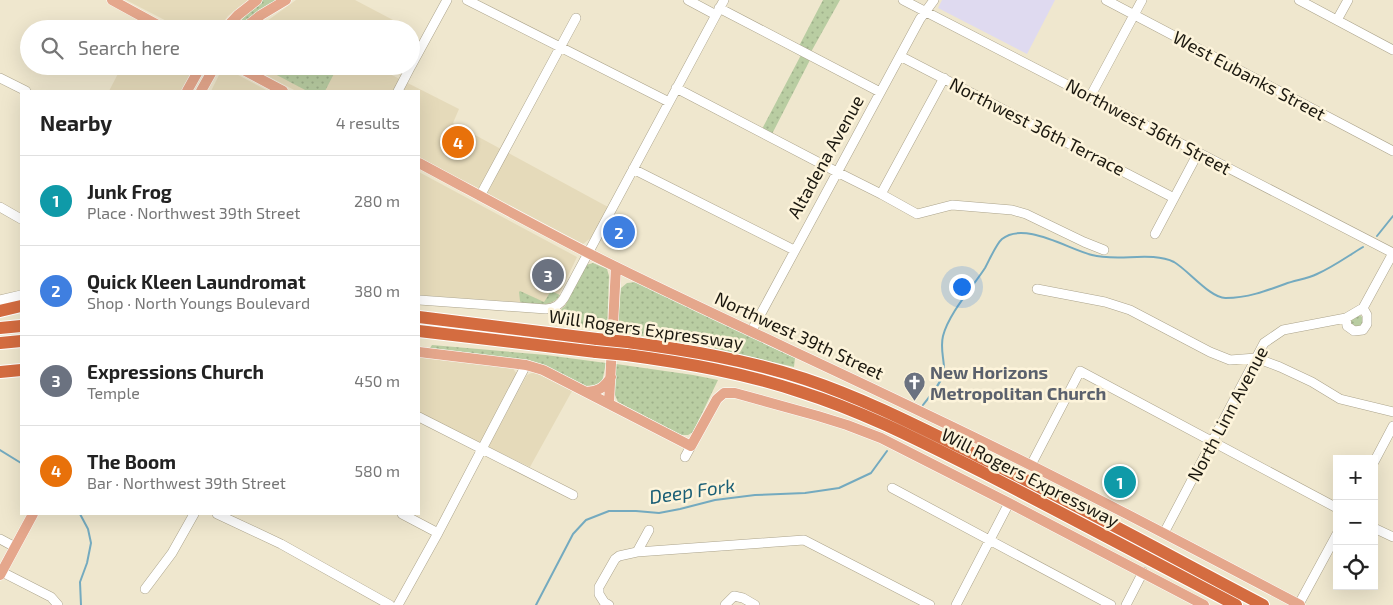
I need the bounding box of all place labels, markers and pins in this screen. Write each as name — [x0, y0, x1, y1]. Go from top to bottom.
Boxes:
pin: 4 — [442, 123, 474, 161]
pin: 2 — [603, 213, 635, 251]
pin: 3 — [532, 256, 564, 294]
place label: New Horizons Metropolitan Church — [930, 361, 1106, 404]
church icon: New Horizons Metropolitan Church — [902, 371, 926, 402]
pin: 1 — [1104, 463, 1136, 501]

